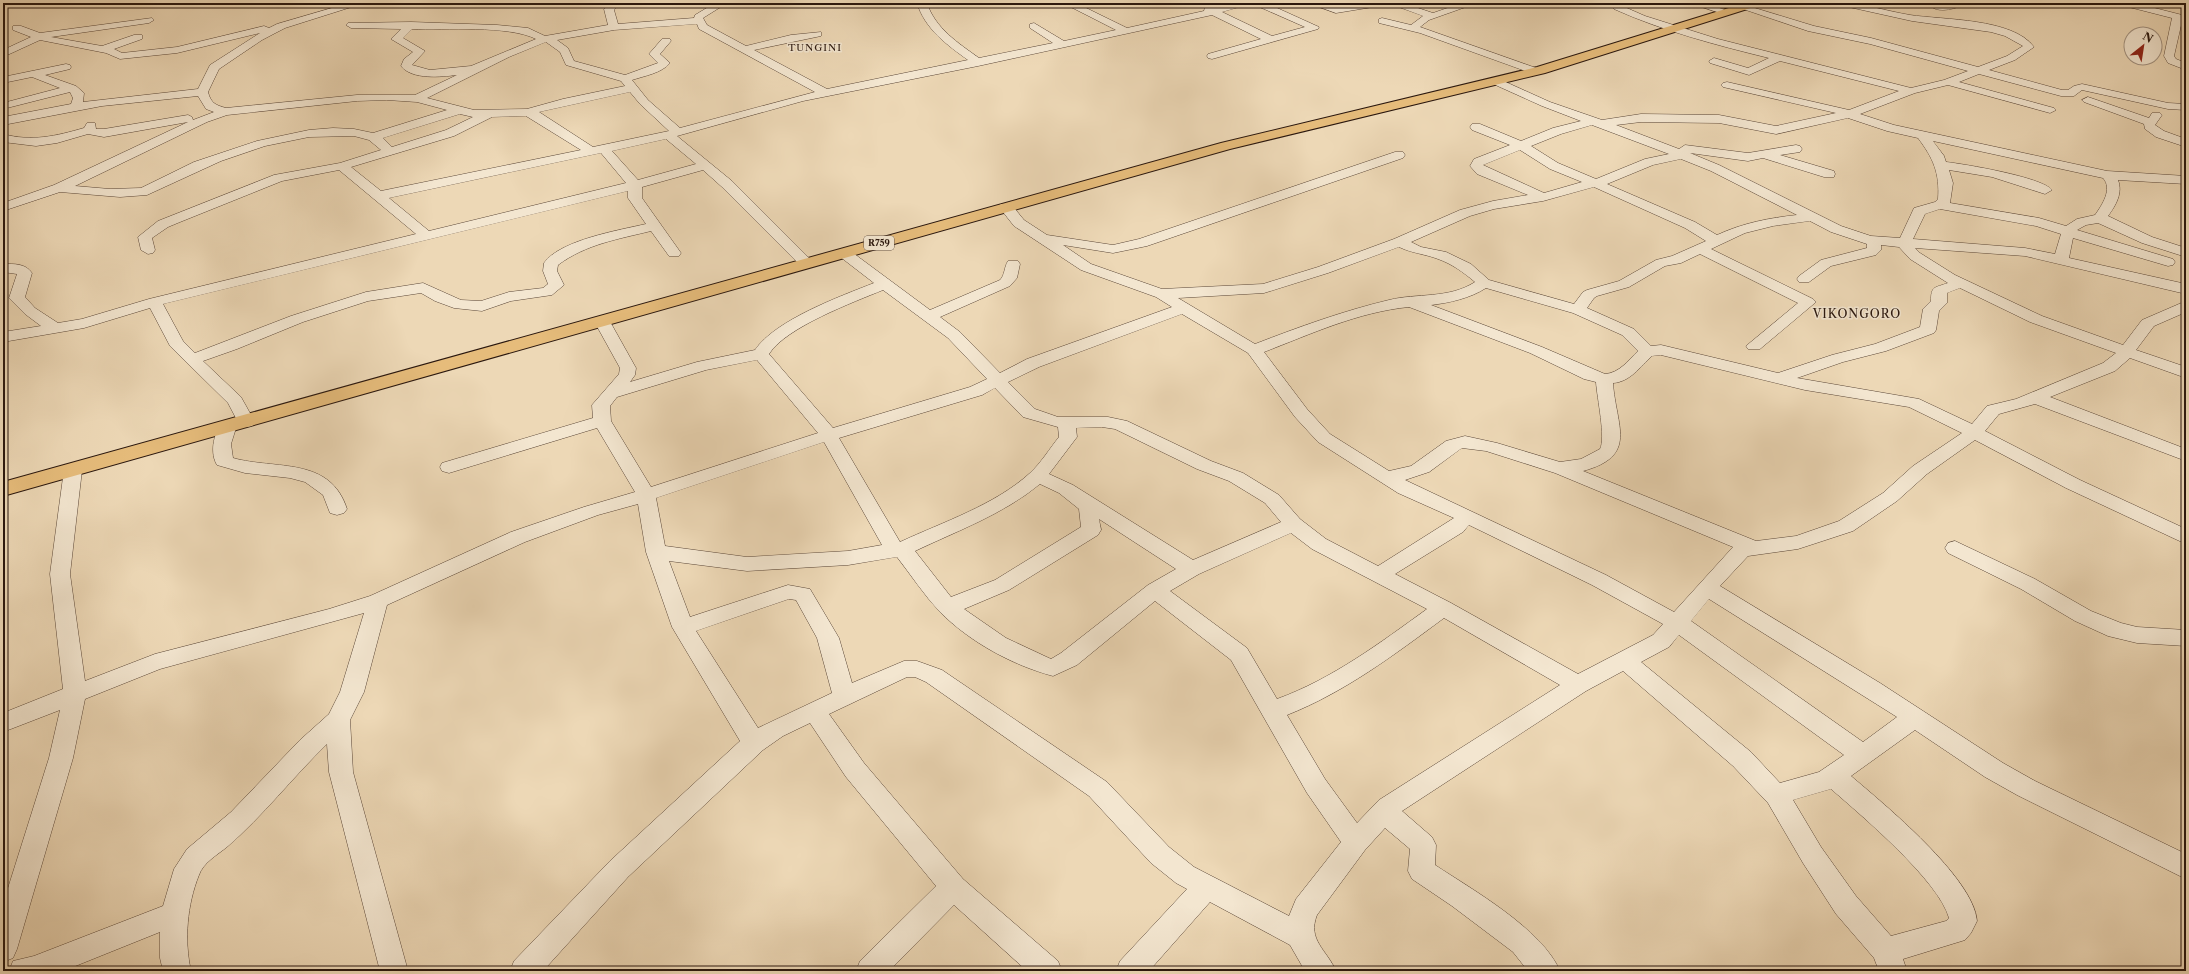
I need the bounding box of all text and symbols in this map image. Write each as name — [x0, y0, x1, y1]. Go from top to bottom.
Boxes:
north arrow — [2123, 26, 2163, 66]
text: N — [2140, 29, 2156, 46]
district label: TUNGINI — [788, 41, 842, 54]
road number: R759 — [864, 236, 894, 250]
district label: VIKONGORO — [1812, 306, 1901, 321]

